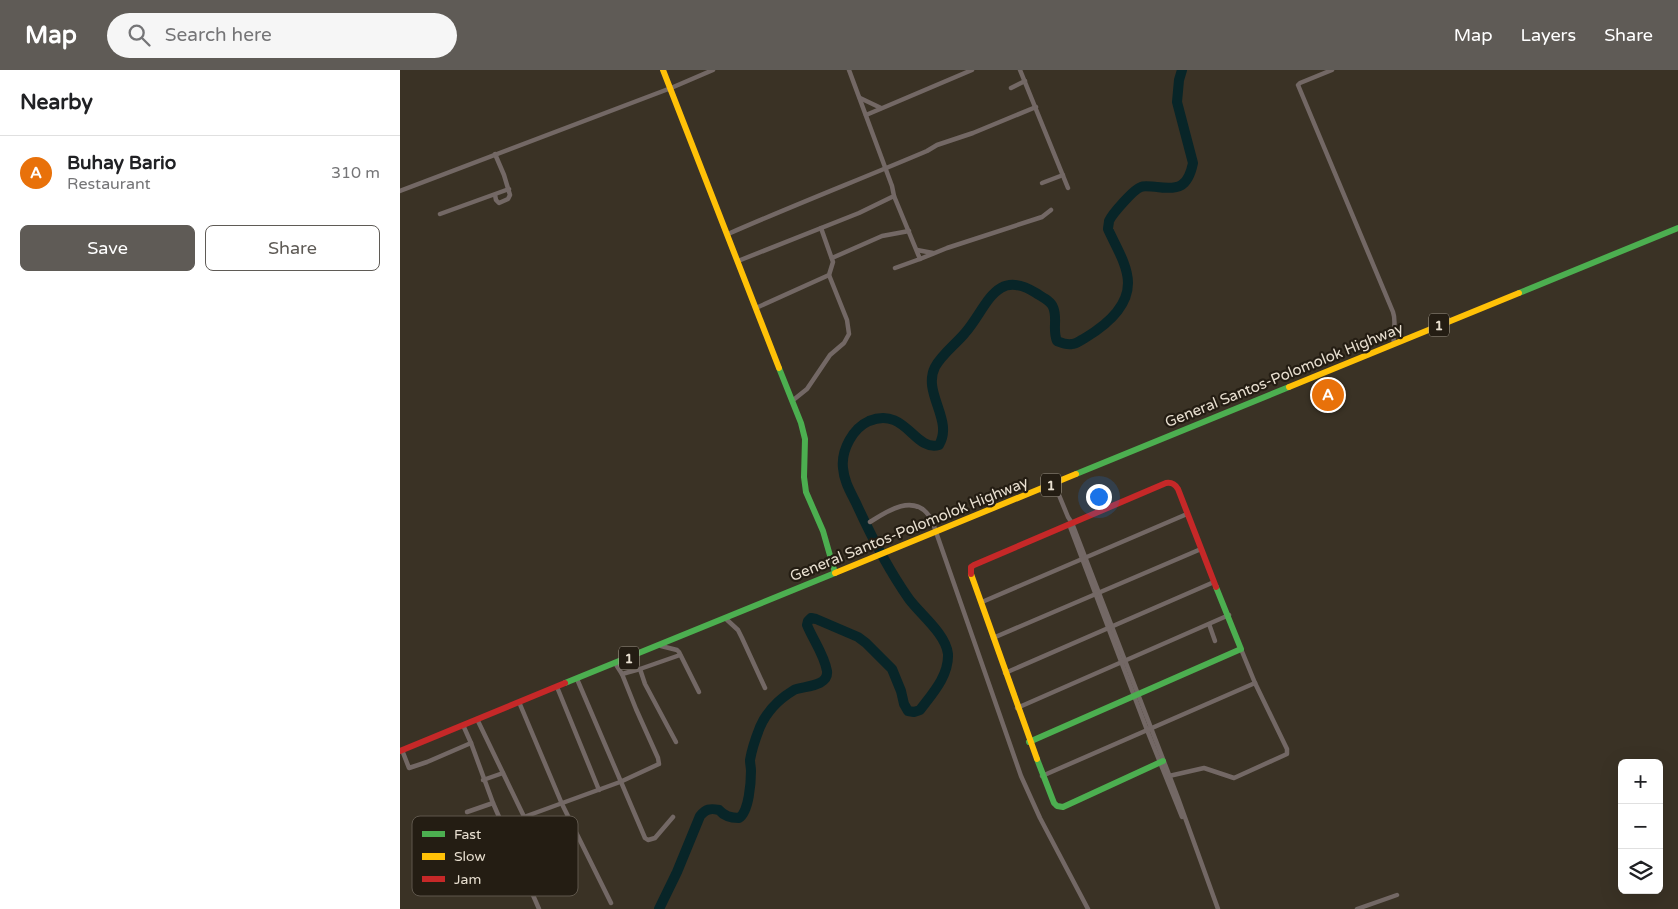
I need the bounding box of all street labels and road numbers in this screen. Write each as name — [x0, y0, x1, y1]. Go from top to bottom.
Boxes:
road number: 1 — [1429, 314, 1449, 336]
street label: General Santos-Polomolok Highway — [1162, 319, 1406, 431]
street label: General Santos-Polomolok Highway — [787, 473, 1031, 585]
road number: 1 — [1041, 474, 1061, 496]
road number: 1 — [619, 646, 639, 670]

